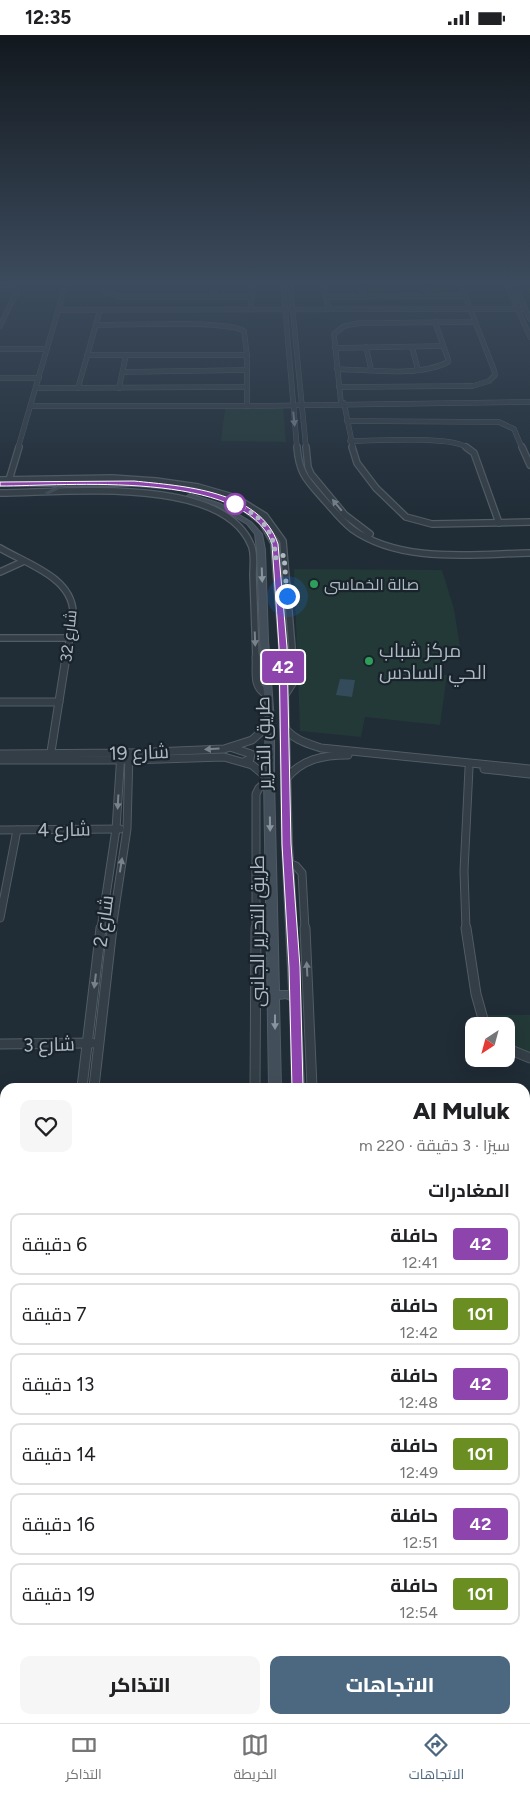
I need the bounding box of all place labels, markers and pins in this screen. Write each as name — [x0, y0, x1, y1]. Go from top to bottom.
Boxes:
unlabelled marker — [224, 493, 246, 515]
place label: صالة الخماسى — [324, 575, 419, 595]
marker: صالة الخماسى — [308, 578, 320, 590]
place label: مركز شباب الحي السادس — [379, 639, 487, 687]
marker: مركز شباب الحي السادس — [363, 655, 375, 667]

